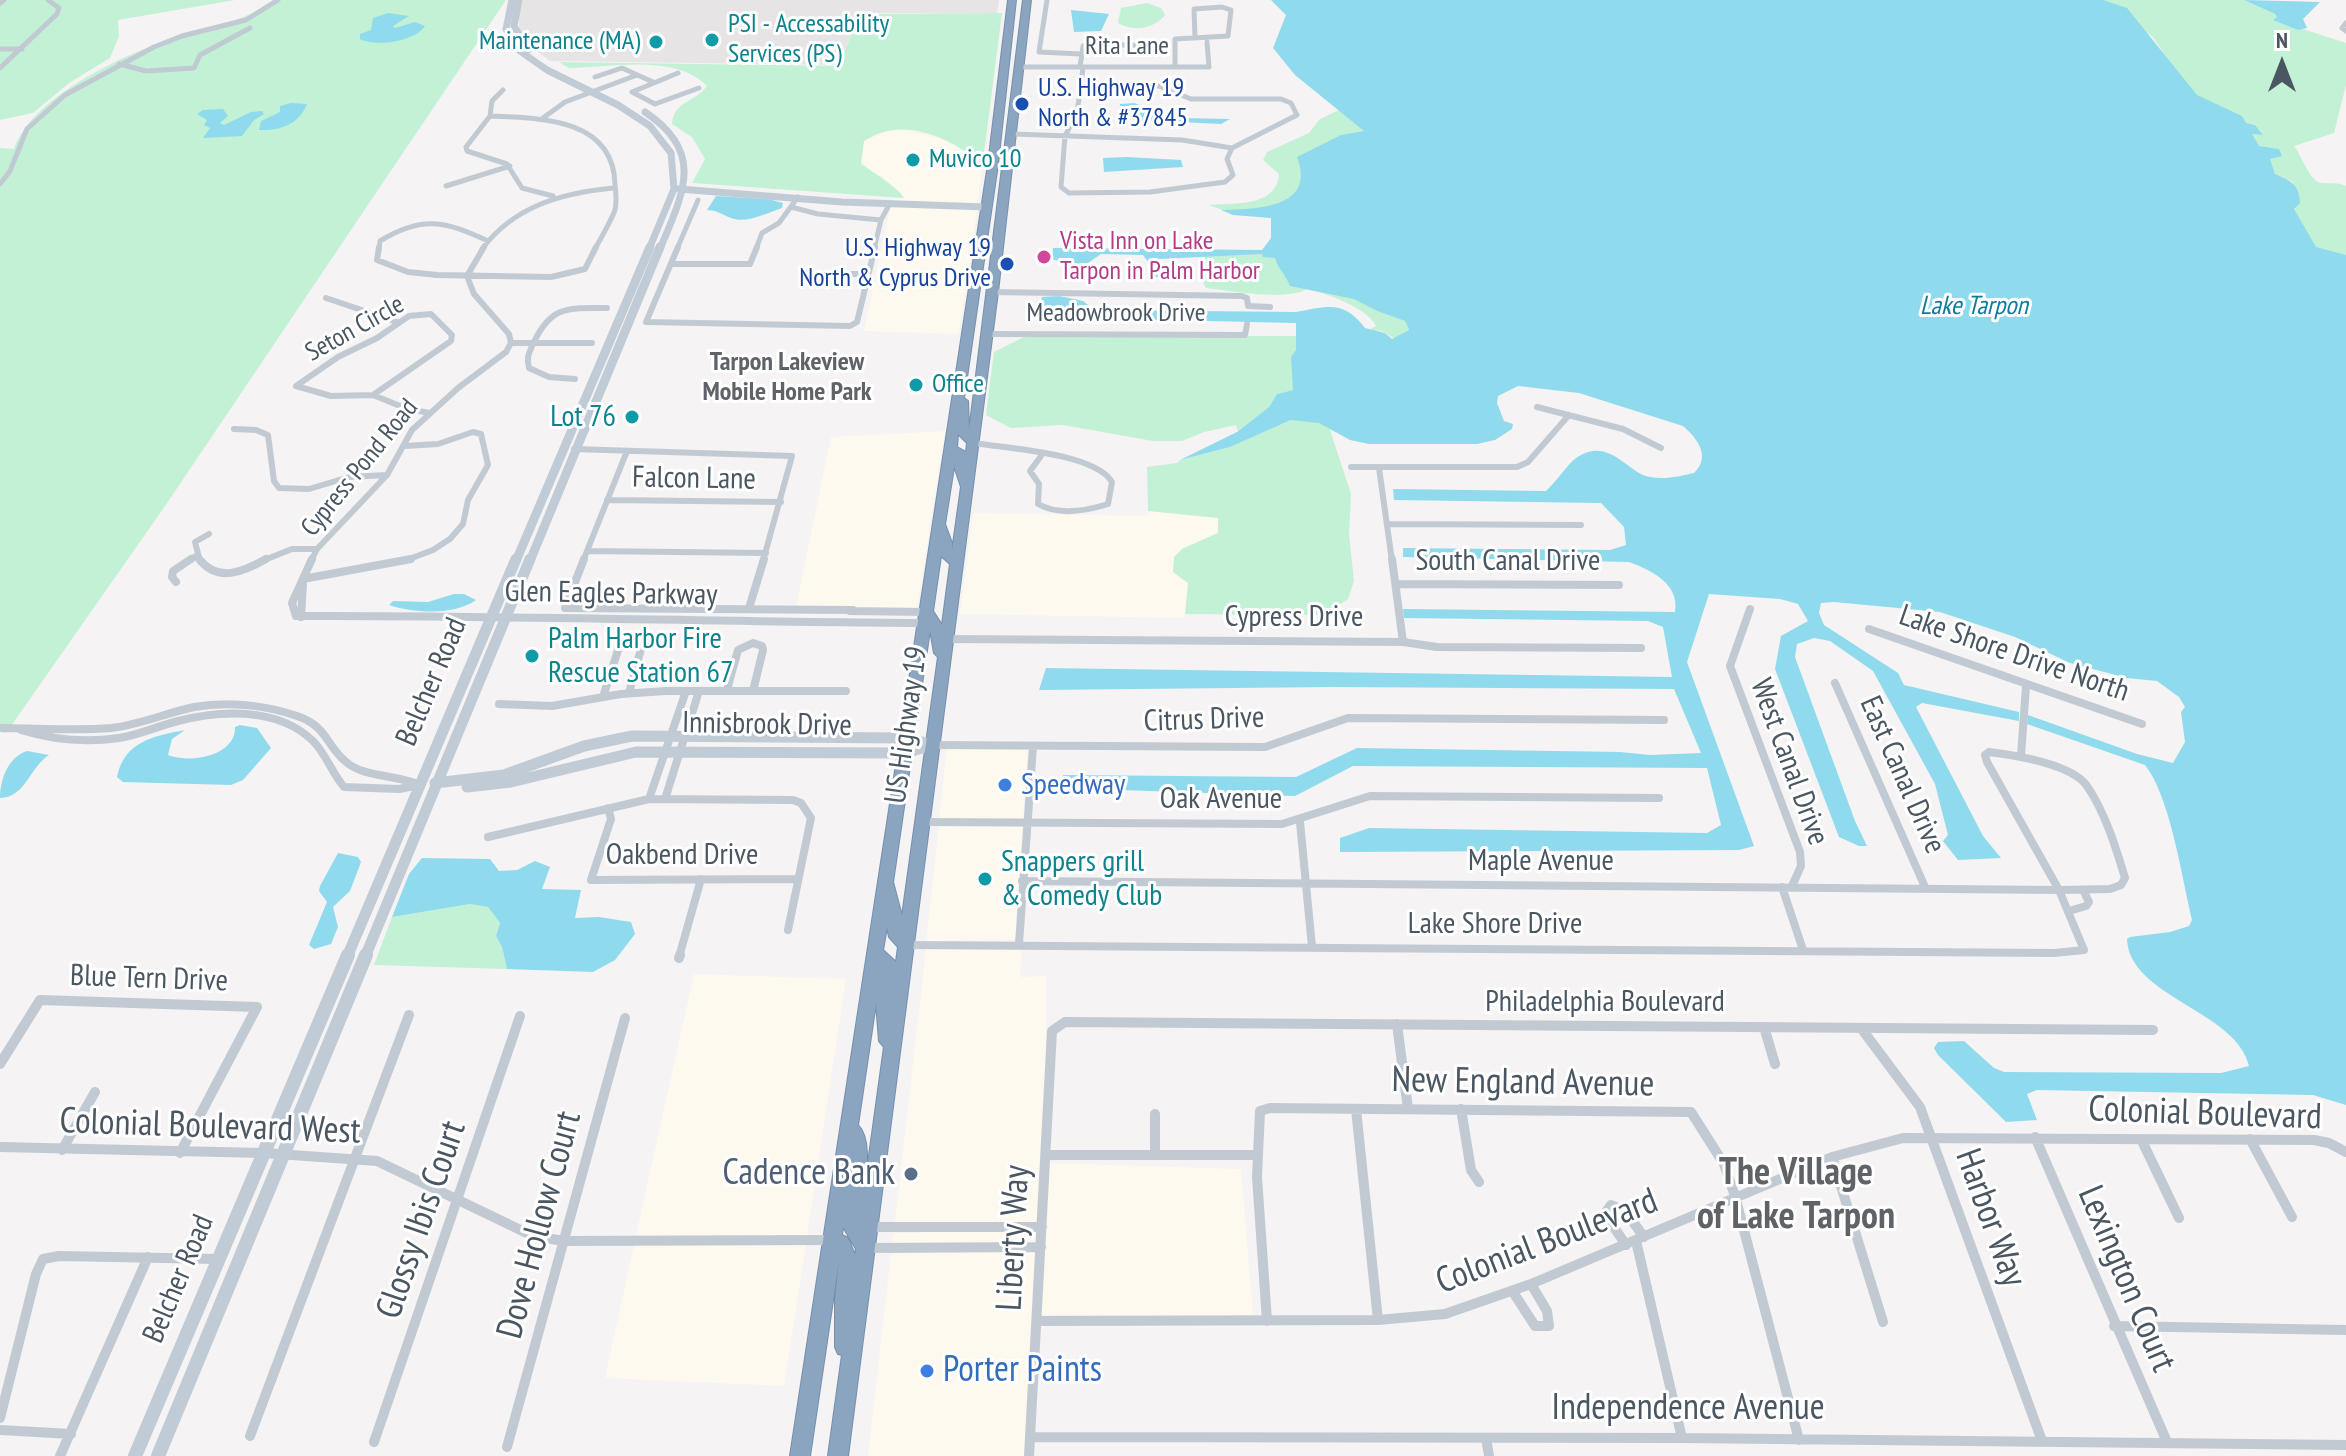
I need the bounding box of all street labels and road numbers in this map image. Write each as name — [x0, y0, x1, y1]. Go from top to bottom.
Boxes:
street label: Rita Lane — [1085, 31, 1169, 63]
street label: Seton Circle — [300, 289, 410, 369]
street label: Meadowbrook Drive — [1026, 298, 1206, 330]
street label: Cypress Pond Road — [295, 393, 425, 543]
street label: Falcon Lane — [632, 460, 756, 498]
street label: South Canal Drive — [1415, 543, 1601, 579]
street label: Glen Eagles Parkway — [504, 574, 718, 614]
street label: Lake Shore Drive North — [1894, 598, 2134, 710]
street label: Cypress Drive — [1225, 599, 1363, 635]
street label: Belcher Road — [389, 613, 475, 751]
street label: US Highway 19 — [878, 644, 936, 806]
street label: West Canal Drive — [1742, 674, 1836, 850]
street label: East Canal Drive — [1851, 691, 1953, 859]
street label: Citrus Drive — [1143, 700, 1265, 740]
street label: Innisbrook Drive — [682, 706, 852, 744]
street label: Oak Avenue — [1160, 781, 1282, 817]
street label: Oakbend Drive — [606, 837, 758, 873]
street label: Maple Avenue — [1468, 843, 1614, 879]
street label: Lake Shore Drive — [1408, 906, 1582, 942]
street label: Blue Tern Drive — [69, 958, 229, 1000]
street label: Philadelphia Boulevard — [1485, 984, 1725, 1020]
street label: New England Avenue — [1391, 1059, 1655, 1107]
street label: Colonial Boulevard — [2088, 1088, 2322, 1140]
street label: Colonial Boulevard West — [59, 1100, 361, 1154]
street label: Dove Hollow Court — [489, 1107, 591, 1343]
street label: Glossy Ibis Court — [368, 1116, 476, 1324]
street label: Harbor Way — [1945, 1143, 2035, 1293]
street label: Liberty Way — [989, 1164, 1039, 1312]
street label: Colonial Boulevard — [1430, 1180, 1664, 1304]
street label: Lexington Court — [2068, 1180, 2184, 1378]
street label: Belcher Road — [136, 1210, 222, 1348]
street label: Independence Avenue — [1552, 1387, 1824, 1431]

